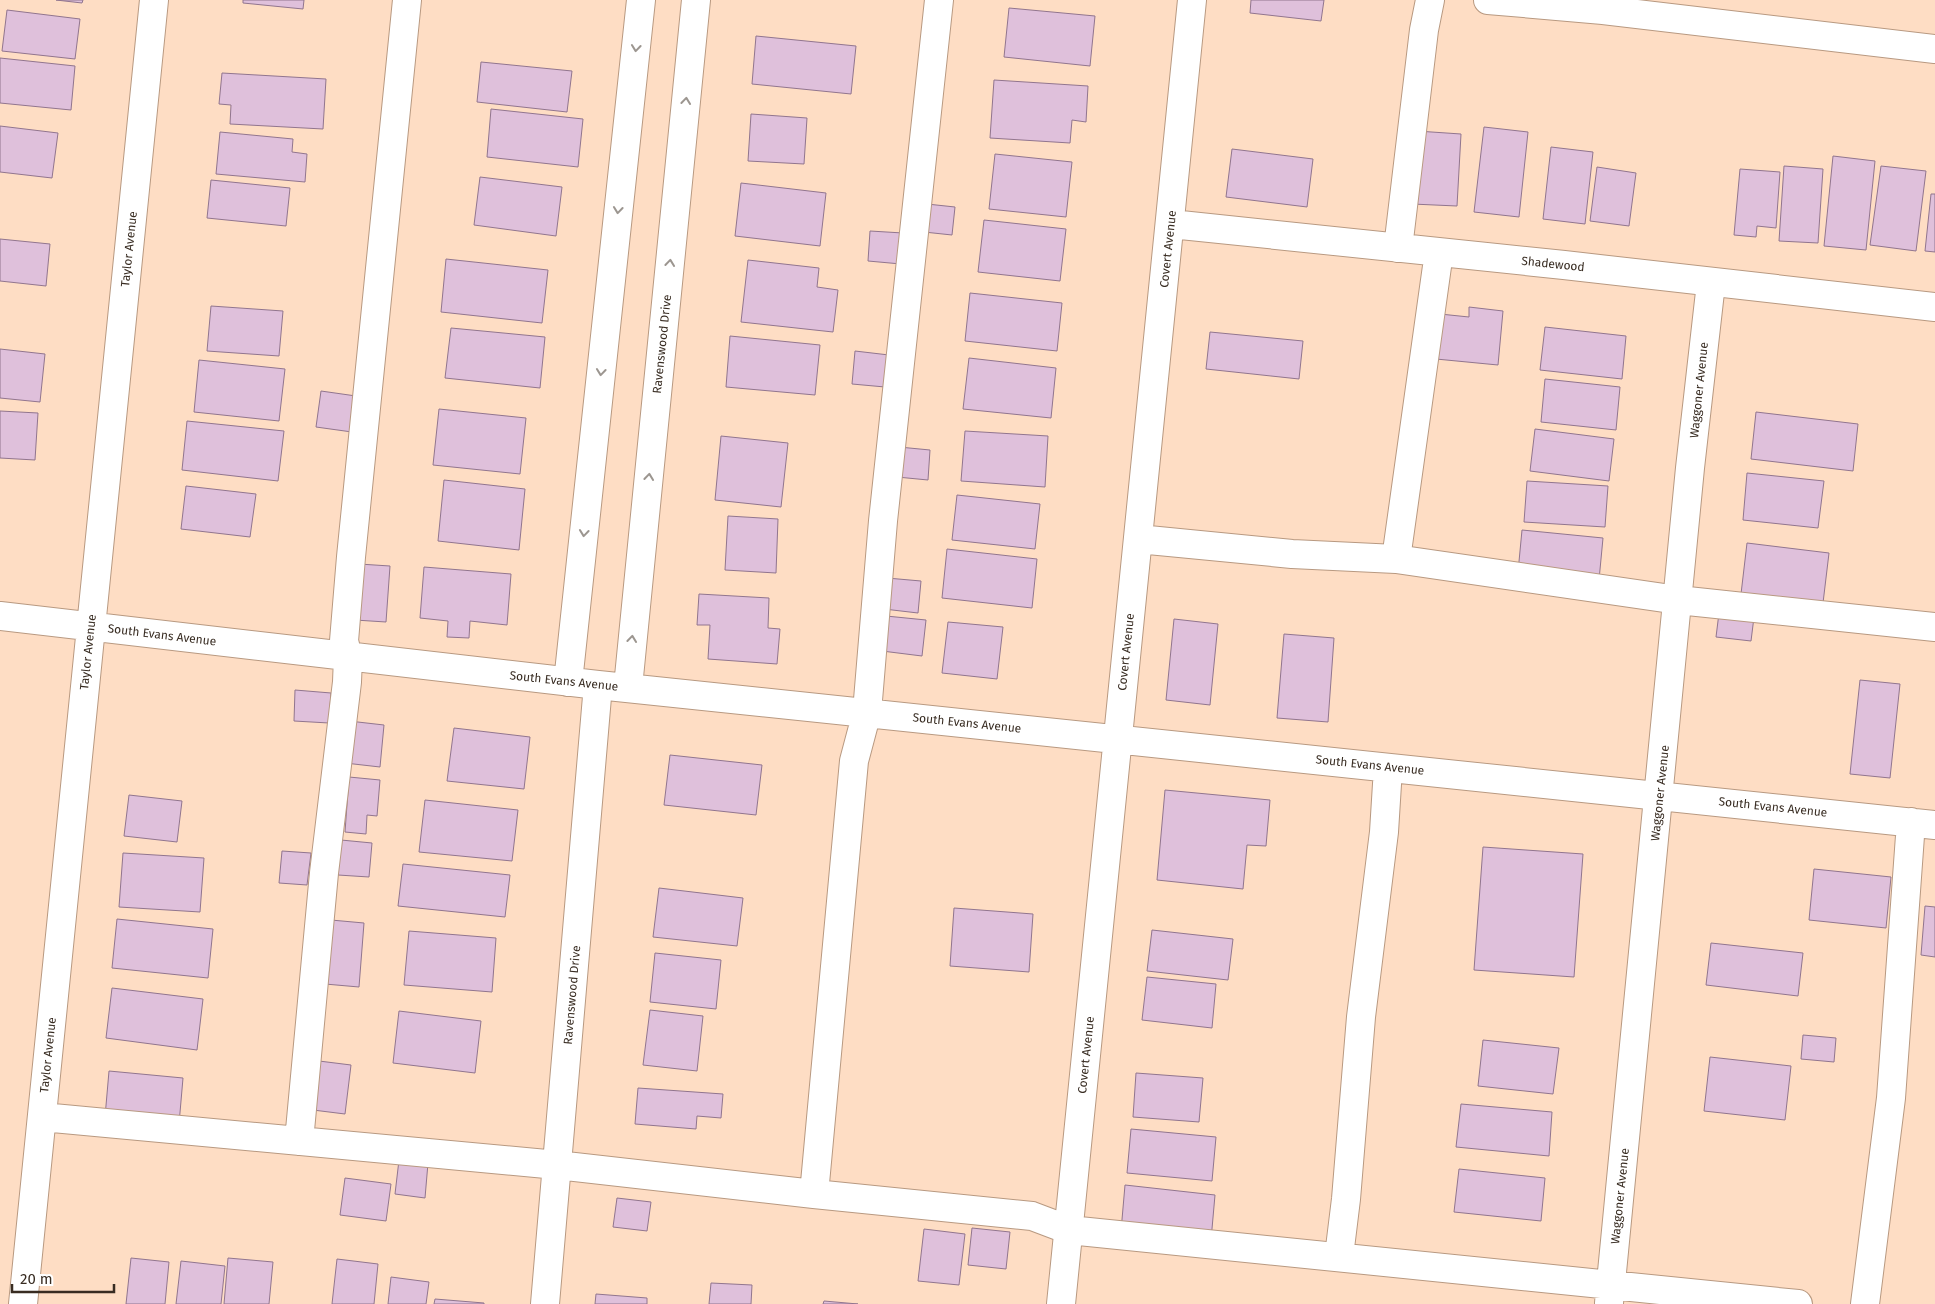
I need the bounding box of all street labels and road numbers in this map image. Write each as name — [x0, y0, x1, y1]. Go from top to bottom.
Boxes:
street label: Taylor Avenue — [118, 210, 140, 288]
street label: Covert Avenue — [1157, 210, 1179, 288]
street label: Shadewood — [1521, 254, 1585, 274]
street label: Ravenswood Drive — [650, 294, 674, 394]
street label: Waggoner Avenue — [1687, 341, 1711, 439]
street label: Taylor Avenue — [77, 613, 99, 691]
street label: Covert Avenue — [1115, 613, 1137, 691]
street label: South Evans Avenue — [107, 621, 217, 649]
street label: South Evans Avenue — [509, 668, 619, 694]
street label: South Evans Avenue — [912, 710, 1022, 736]
street label: Waggoner Avenue — [1648, 744, 1672, 842]
street label: South Evans Avenue — [1315, 752, 1425, 778]
street label: South Evans Avenue — [1718, 794, 1828, 820]
street label: Ravenswood Drive — [561, 945, 583, 1045]
street label: Taylor Avenue — [37, 1016, 59, 1094]
street label: Covert Avenue — [1075, 1016, 1097, 1094]
street label: Waggoner Avenue — [1608, 1147, 1632, 1245]

